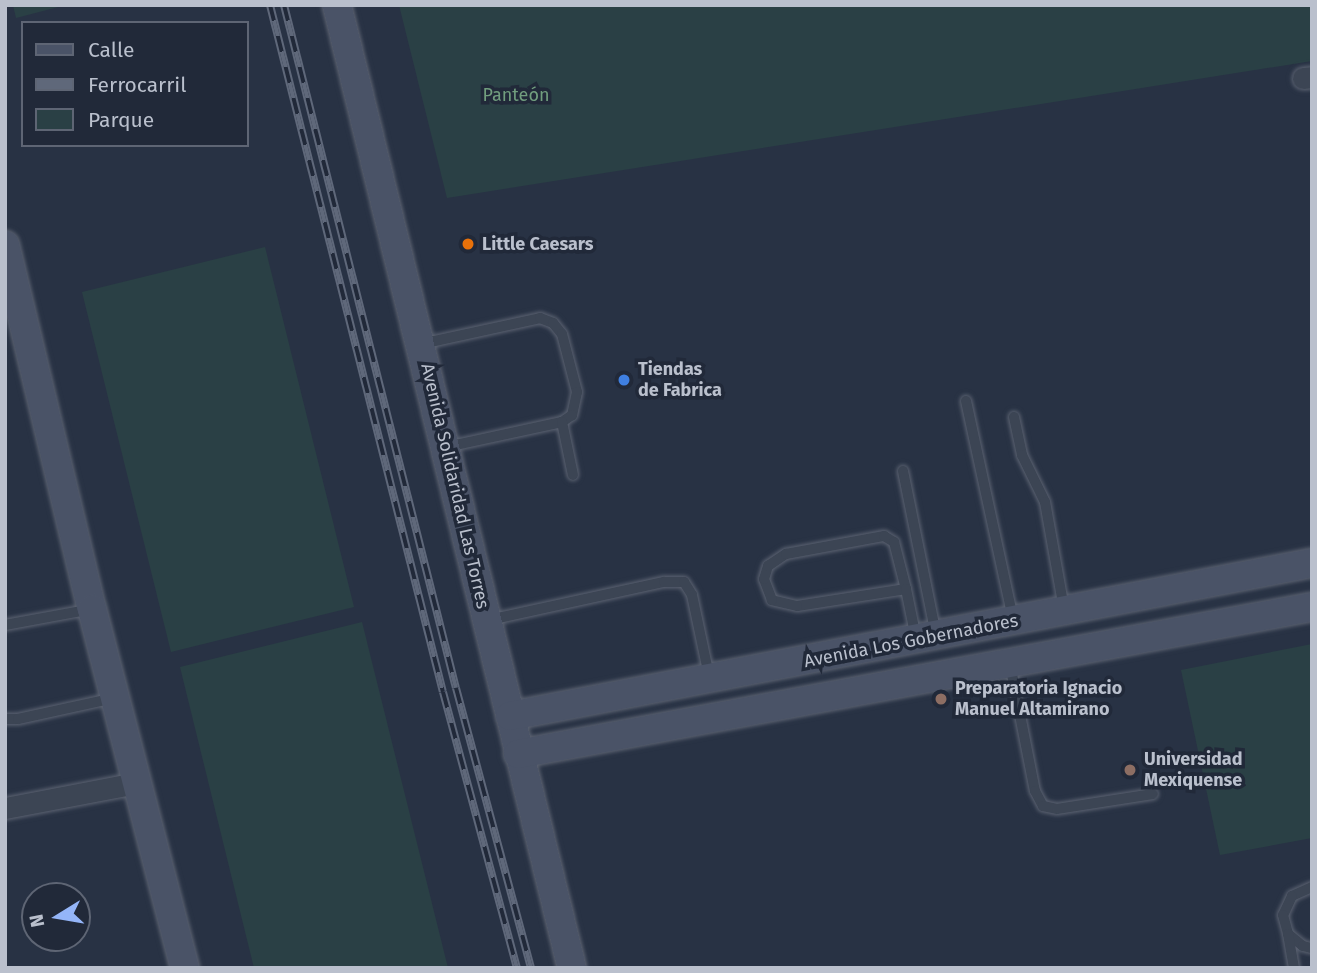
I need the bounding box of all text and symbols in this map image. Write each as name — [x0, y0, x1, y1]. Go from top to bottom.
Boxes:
legend — [21, 21, 248, 147]
text: Calle — [88, 37, 134, 63]
text: Ferrocarril — [88, 72, 186, 98]
park label: Panteón — [483, 84, 549, 106]
text: Parque — [88, 107, 154, 133]
place label: Little Caesars — [482, 233, 594, 255]
marker: Little Caesars — [460, 236, 476, 252]
place label: Tiendas de Fabrica — [638, 359, 722, 402]
street label: Avenida Solidaridad Las Torres — [416, 361, 494, 611]
marker: Tiendas de Fabrica — [616, 372, 632, 388]
street label: Avenida Los Gobernadores — [802, 610, 1020, 672]
place label: Preparatoria Ignacio Manuel Altamirano — [955, 678, 1122, 720]
marker: Preparatoria Ignacio Manuel Altamirano — [933, 691, 949, 707]
place label: Universidad Mexiquense — [1144, 749, 1242, 792]
marker: Universidad Mexiquense — [1122, 762, 1138, 778]
north arrow — [21, 882, 91, 952]
text: N — [24, 912, 49, 929]

